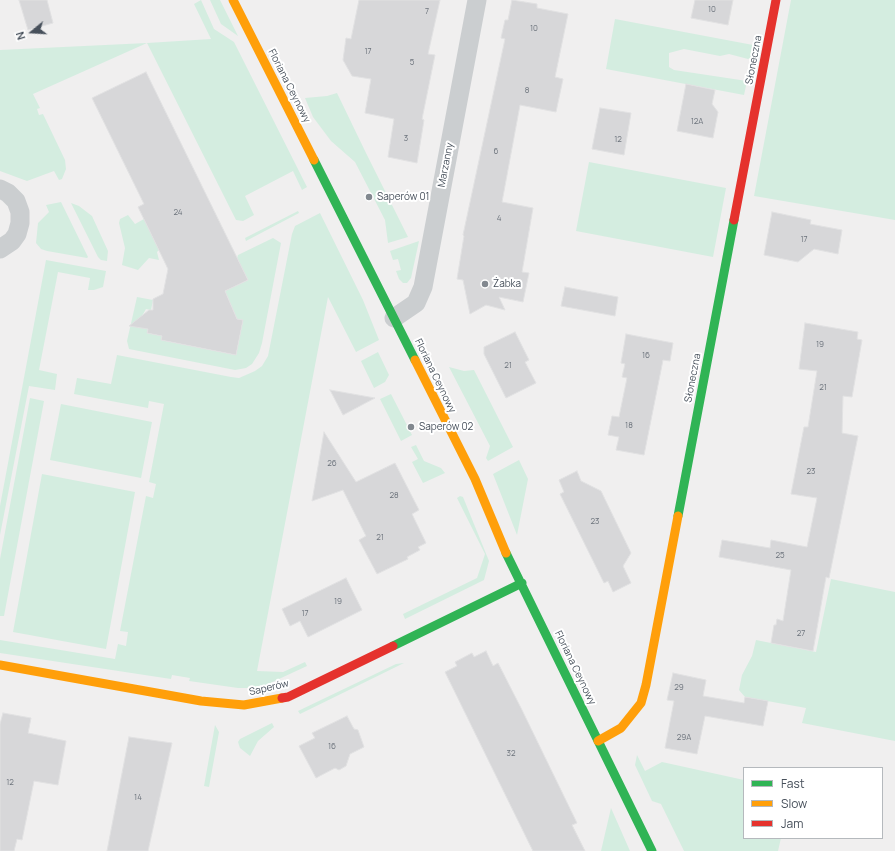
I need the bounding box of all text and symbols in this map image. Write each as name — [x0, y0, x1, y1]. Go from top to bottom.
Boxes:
house number: 10 — [708, 5, 716, 15]
house number: 7 — [425, 7, 429, 17]
north arrow — [12, 12, 52, 52]
house number: 10 — [530, 24, 538, 34]
text: N — [12, 30, 28, 42]
street label: Słoneczna — [743, 34, 765, 86]
street label: Floriana Ceynowy — [265, 47, 313, 125]
house number: 17 — [364, 47, 372, 57]
house number: 5 — [410, 58, 414, 68]
house number: 8 — [525, 86, 529, 96]
house number: 12A — [691, 117, 703, 127]
house number: 3 — [404, 134, 408, 144]
house number: 12 — [614, 135, 622, 145]
street label: Marzanny — [436, 142, 456, 188]
house number: 6 — [494, 147, 498, 157]
place label: Saperów 01 — [377, 191, 429, 203]
marker: Saperów 01 — [364, 192, 374, 202]
house number: 24 — [173, 208, 183, 218]
house number: 4 — [497, 214, 501, 224]
house number: 17 — [800, 235, 808, 245]
place label: Żabka — [493, 278, 521, 290]
marker: Żabka — [480, 279, 490, 289]
street label: Floriana Ceynowy — [412, 337, 458, 415]
house number: 19 — [816, 340, 824, 350]
house number: 16 — [642, 351, 650, 361]
street label: Słoneczna — [682, 352, 704, 404]
house number: 21 — [504, 361, 512, 371]
house number: 21 — [819, 383, 827, 393]
place label: Saperów 02 — [419, 421, 473, 433]
house number: 18 — [625, 421, 633, 431]
marker: Saperów 02 — [406, 422, 416, 432]
house number: 26 — [327, 459, 337, 469]
house number: 23 — [807, 467, 815, 477]
house number: 28 — [389, 491, 399, 501]
house number: 23 — [591, 517, 599, 527]
house number: 21 — [376, 533, 384, 543]
house number: 25 — [775, 551, 785, 561]
house number: 19 — [334, 597, 342, 607]
house number: 17 — [301, 609, 309, 619]
street label: Floriana Ceynowy — [552, 629, 598, 707]
house number: 27 — [797, 629, 805, 639]
street label: Saperów — [248, 678, 290, 698]
house number: 29 — [674, 683, 684, 693]
house number: 29A — [677, 733, 691, 743]
house number: 16 — [328, 742, 336, 752]
house number: 32 — [507, 749, 515, 759]
legend — [743, 767, 883, 839]
text: Fast — [781, 775, 805, 792]
house number: 12 — [6, 778, 14, 788]
house number: 14 — [134, 793, 142, 803]
text: Slow — [781, 795, 807, 812]
text: Jam — [781, 815, 803, 832]

